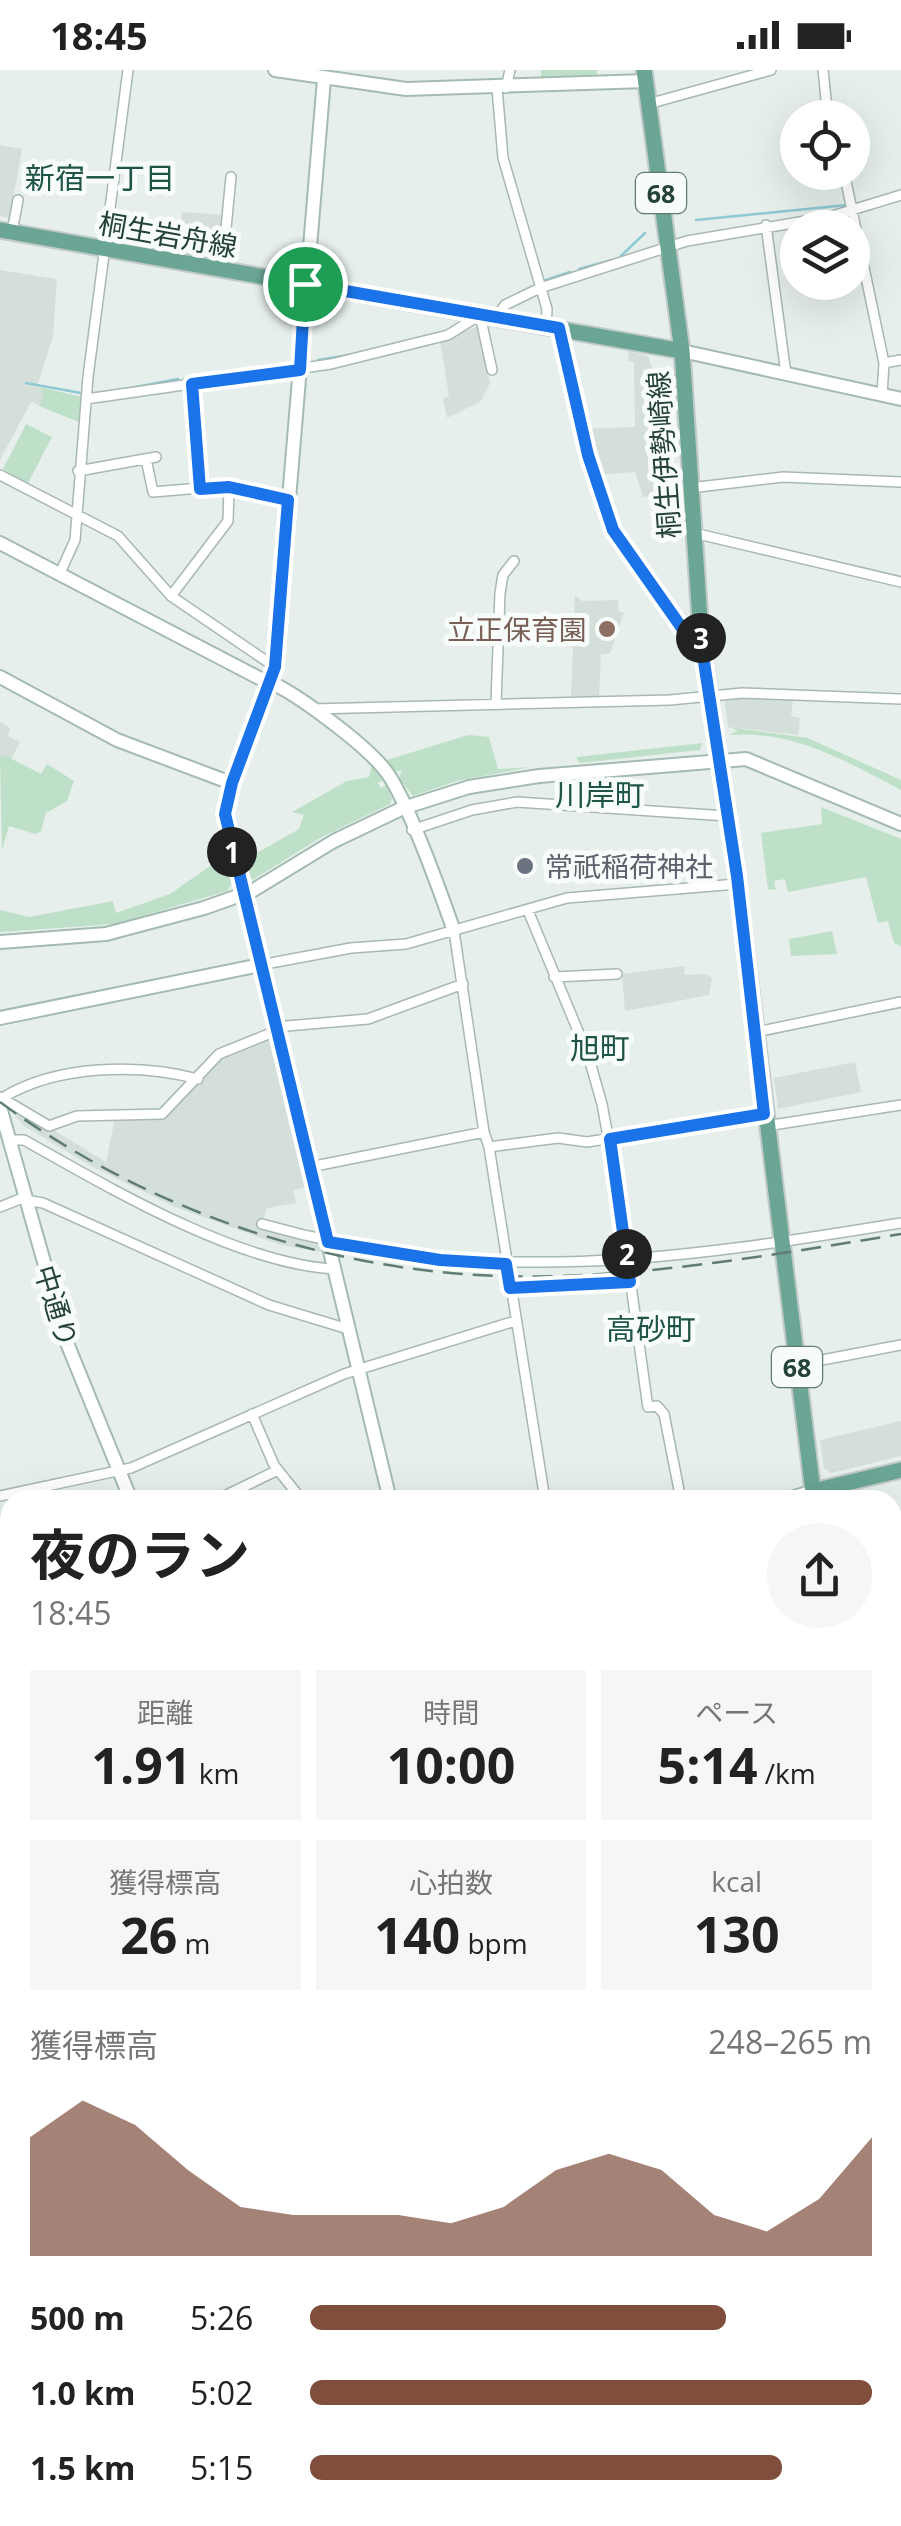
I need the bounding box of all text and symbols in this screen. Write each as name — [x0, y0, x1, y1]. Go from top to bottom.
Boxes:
text: 18:45 — [50, 9, 148, 61]
map controls — [780, 100, 870, 300]
button: locate — [780, 100, 870, 190]
district label: 新宿一丁目 — [25, 157, 175, 198]
road number: 68 — [636, 173, 686, 213]
street label: 桐生岩舟線 — [96, 203, 240, 265]
button: layers — [780, 210, 870, 300]
pin — [263, 242, 348, 327]
icon: arrive — [278, 257, 333, 312]
street label: 桐生伊勢崎線 — [638, 370, 688, 540]
place label: 立正保育園 — [447, 610, 587, 648]
pin: 3 — [676, 613, 726, 663]
marker: 立正保育園 — [596, 618, 618, 640]
text: 3 — [693, 619, 709, 657]
district label: 川岸町 — [555, 774, 645, 815]
pin: 1 — [207, 827, 257, 877]
text: 1 — [224, 833, 240, 871]
place label: 常祇稲荷神社 — [545, 847, 713, 885]
marker: 常祇稲荷神社 — [514, 855, 536, 877]
district label: 旭町 — [570, 1027, 630, 1068]
pin: 2 — [602, 1229, 652, 1279]
text: 2 — [619, 1235, 635, 1273]
street label: 中通り — [27, 1260, 87, 1352]
district label: 高砂町 — [606, 1308, 696, 1349]
road number: 68 — [772, 1347, 822, 1387]
text: 夜のラン — [30, 1516, 250, 1591]
button: share — [767, 1523, 872, 1628]
text: 18:45 — [30, 1591, 112, 1634]
text: 距離 — [137, 1693, 193, 1731]
text: 時間 — [423, 1693, 479, 1731]
text: ペース — [695, 1693, 778, 1731]
text: 1.91 — [91, 1731, 191, 1799]
text: 10:00 — [387, 1731, 515, 1799]
text: 5:14 — [658, 1731, 758, 1799]
text: km — [191, 1754, 239, 1792]
text: /km — [758, 1754, 816, 1792]
text: kcal — [711, 1862, 762, 1900]
text: 獲得標高 — [109, 1863, 221, 1901]
text: 心拍数 — [409, 1863, 493, 1901]
text: 130 — [694, 1900, 780, 1968]
text: 26 — [120, 1901, 177, 1969]
text: 140 — [374, 1901, 460, 1969]
text: m — [177, 1924, 211, 1962]
text: bpm — [460, 1924, 528, 1962]
text: 248–265 m — [708, 2020, 872, 2063]
text: 獲得標高 — [30, 2023, 158, 2066]
text: 500 m — [30, 2296, 125, 2339]
text: 5:26 — [190, 2296, 253, 2339]
text: 1.0 km — [30, 2371, 135, 2414]
text: 5:02 — [190, 2371, 253, 2414]
text: 1.5 km — [30, 2446, 135, 2489]
text: 5:15 — [190, 2446, 253, 2489]

